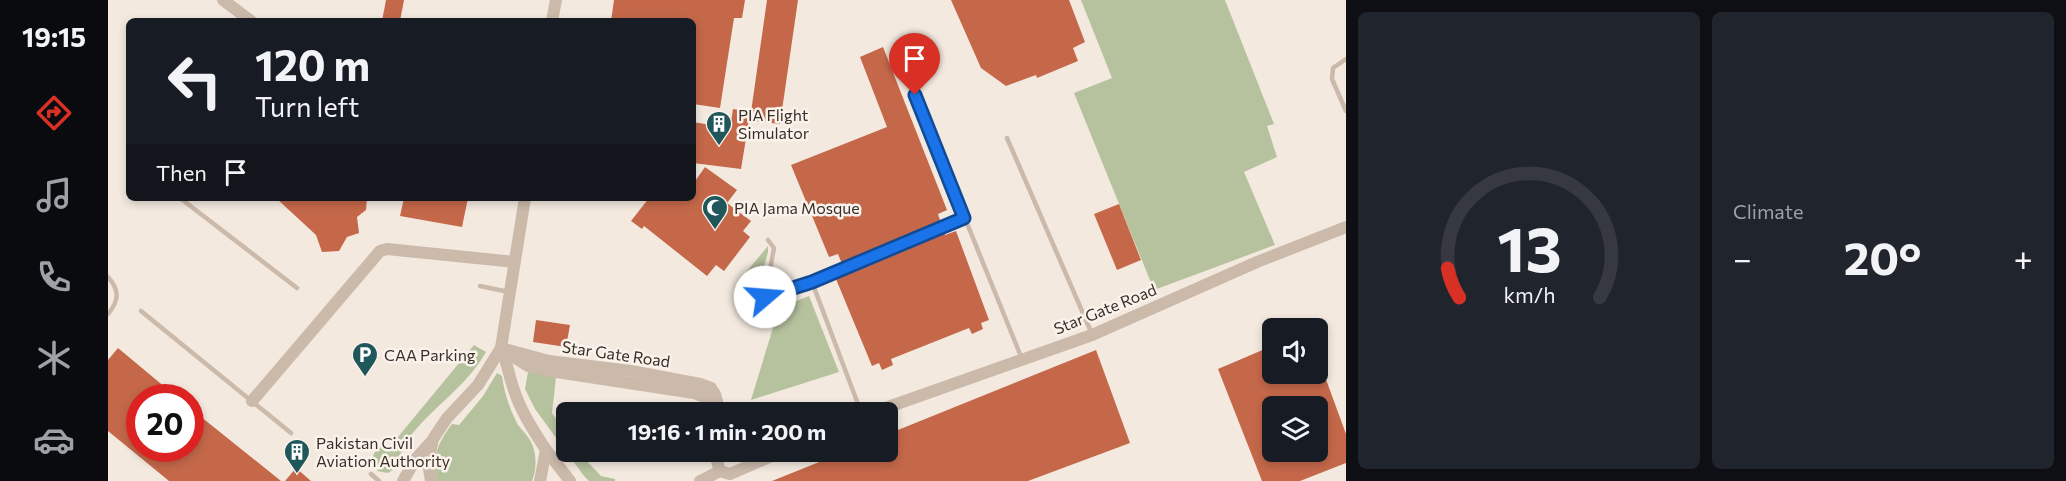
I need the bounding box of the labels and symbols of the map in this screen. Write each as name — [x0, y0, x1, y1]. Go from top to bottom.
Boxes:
pin — [889, 33, 940, 95]
place label: PIA Flight Simulator — [738, 105, 810, 142]
building icon: PIA Flight Simulator — [704, 109, 734, 147]
mosque icon: PIA Jama Mosque — [700, 193, 730, 231]
place label: PIA Jama Mosque — [734, 198, 860, 217]
position arrow — [733, 265, 797, 329]
street label: Star Gate Road — [1051, 279, 1159, 338]
street label: Star Gate Road — [561, 337, 671, 370]
parking icon: CAA Parking — [350, 340, 380, 378]
place label: CAA Parking — [384, 345, 476, 364]
speed limit sign: 20 — [126, 384, 204, 462]
place label: Pakistan Civil Aviation Authority — [316, 433, 450, 470]
building icon: Pakistan Civil Aviation Authority — [282, 437, 312, 475]

